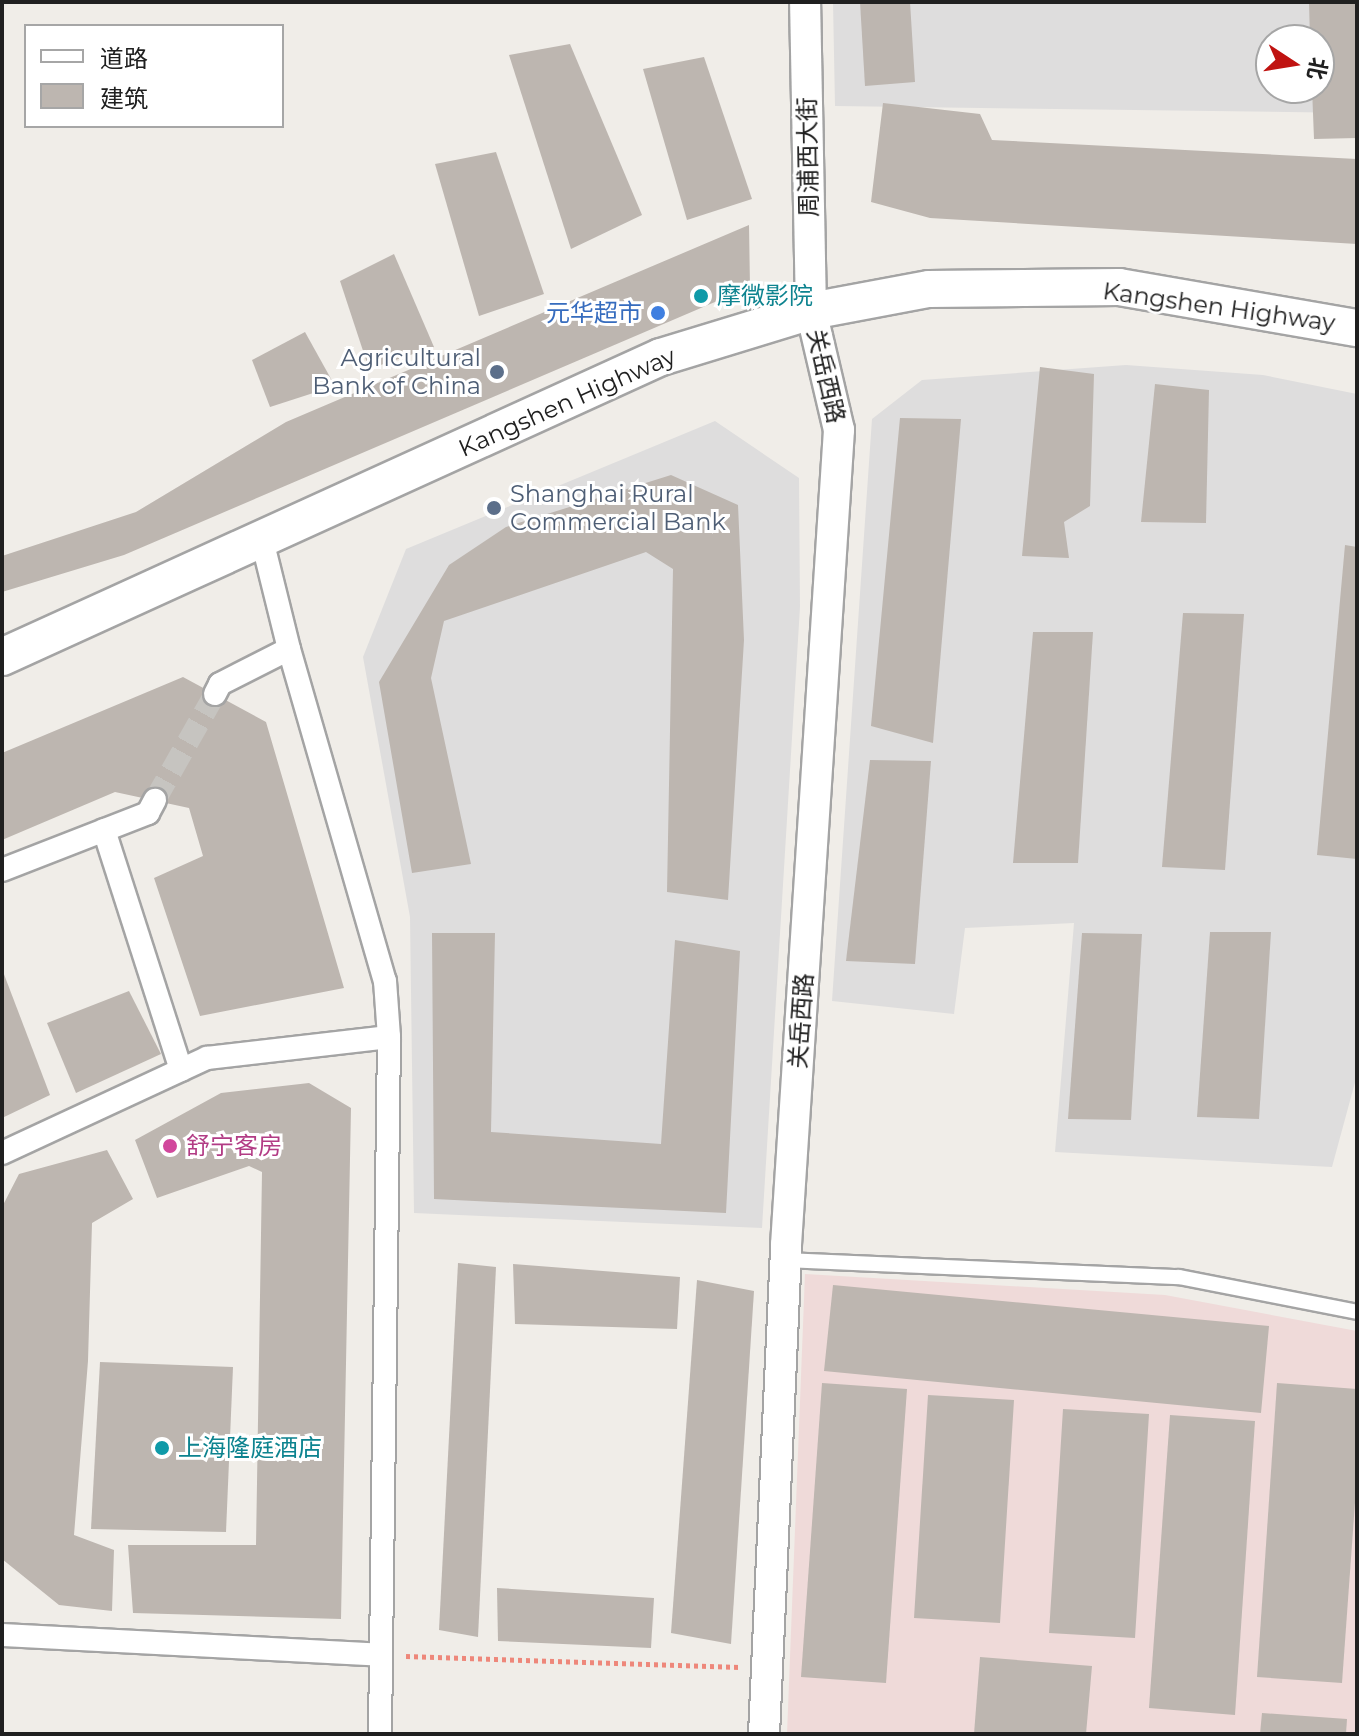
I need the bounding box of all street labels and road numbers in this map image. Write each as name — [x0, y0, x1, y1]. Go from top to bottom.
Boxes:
street label: 周浦西大街 — [793, 97, 823, 217]
street label: Kangshen Highway — [1101, 276, 1337, 338]
street label: 关岳西路 — [801, 326, 851, 426]
street label: Kangshen Highway — [454, 341, 680, 463]
street label: 关岳西路 — [783, 972, 819, 1070]

